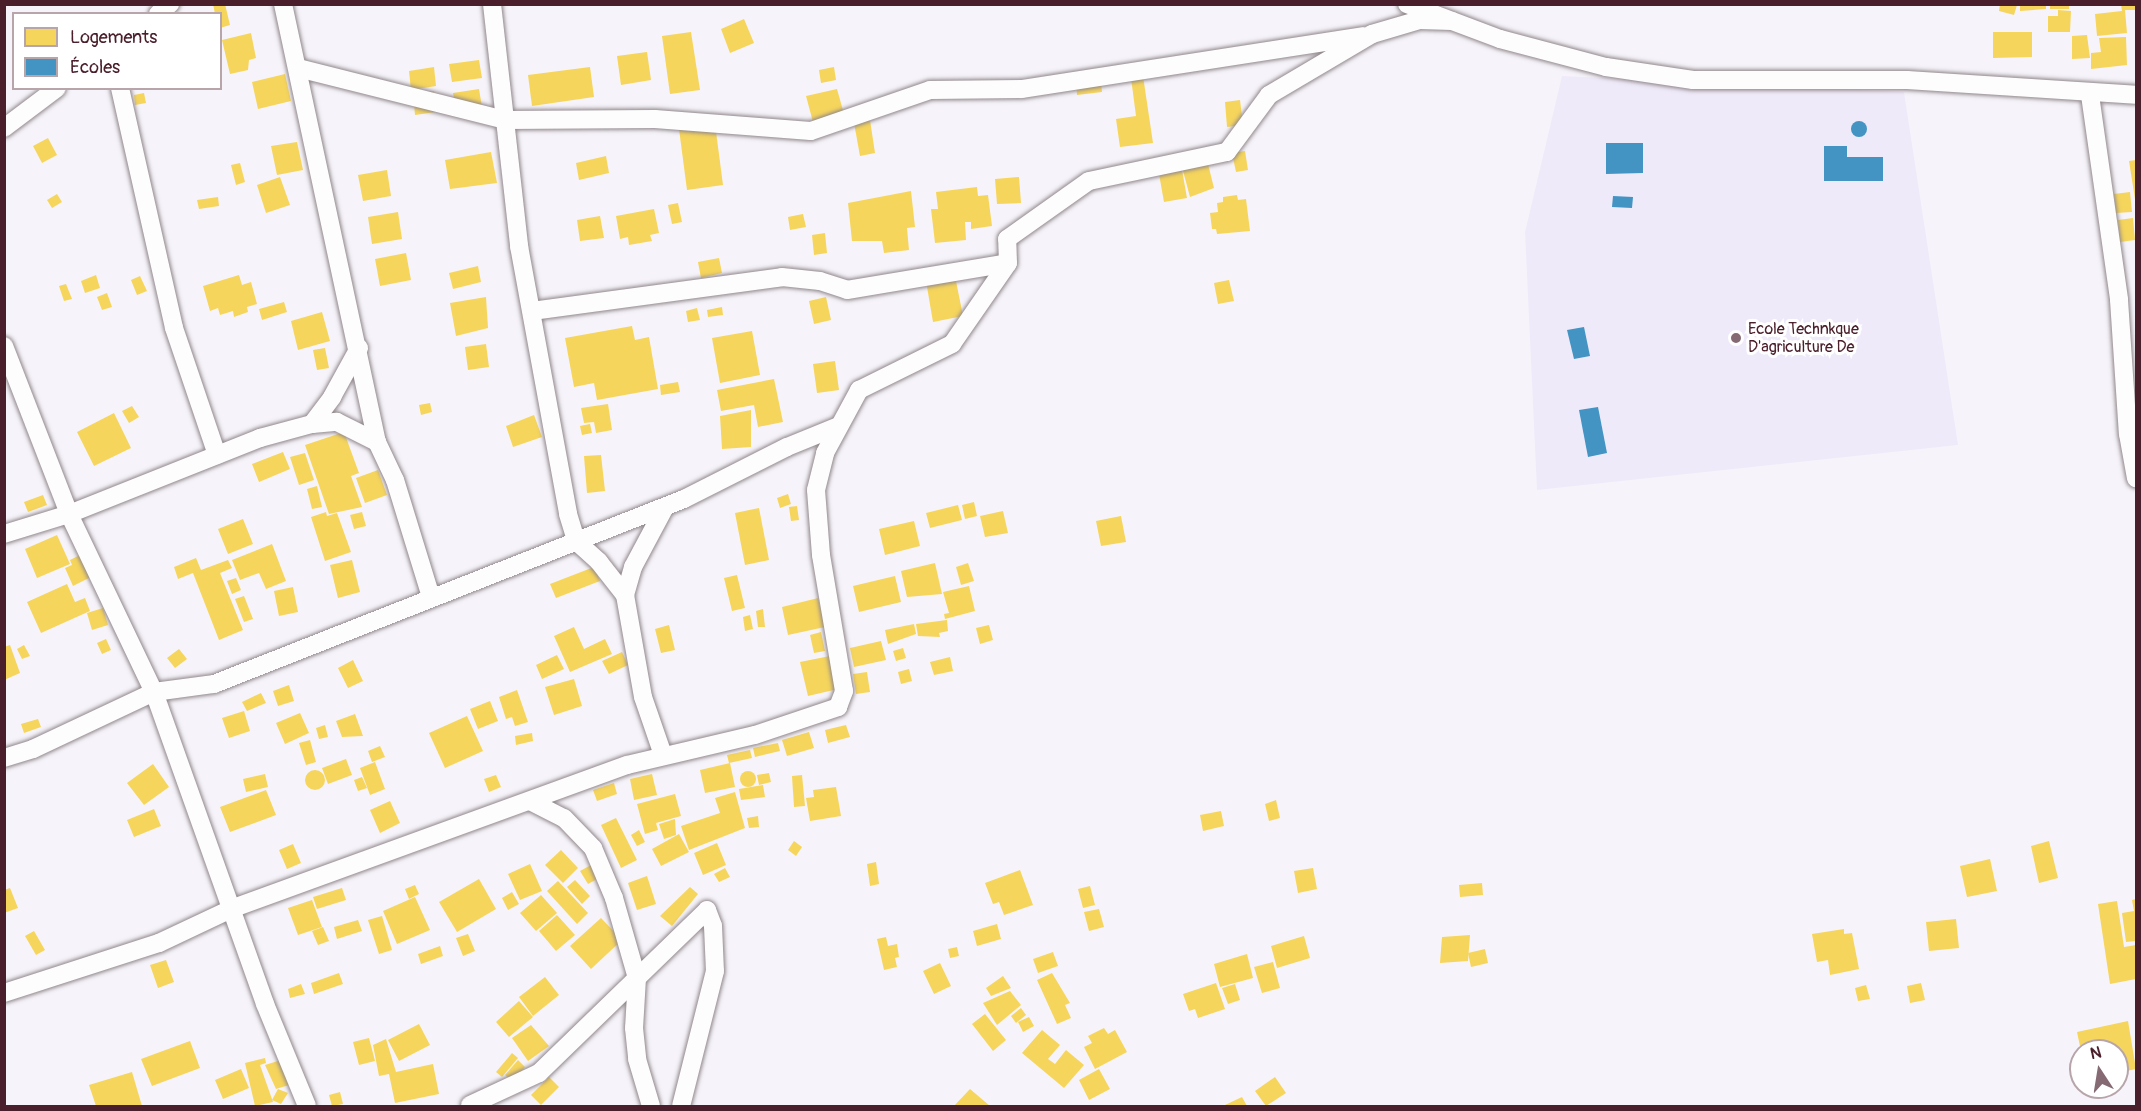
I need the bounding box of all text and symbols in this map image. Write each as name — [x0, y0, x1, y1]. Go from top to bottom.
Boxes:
legend — [12, 12, 222, 90]
text: Logements — [70, 26, 157, 49]
text: Écoles — [70, 56, 120, 79]
place label: Ecole Technkque D'agriculture De — [1748, 319, 1859, 357]
marker: Ecole Technkque D'agriculture De — [1729, 331, 1743, 345]
north arrow — [2069, 1039, 2129, 1099]
text: N — [2088, 1042, 2103, 1064]

